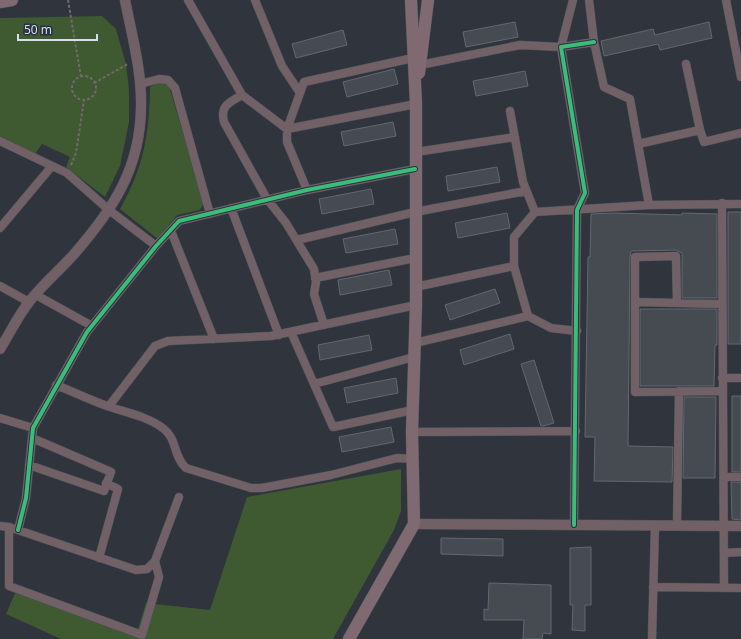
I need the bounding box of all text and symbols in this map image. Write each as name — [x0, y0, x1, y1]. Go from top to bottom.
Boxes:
scale bar — [18, 16, 97, 42]
text: 50 m — [24, 21, 52, 38]

